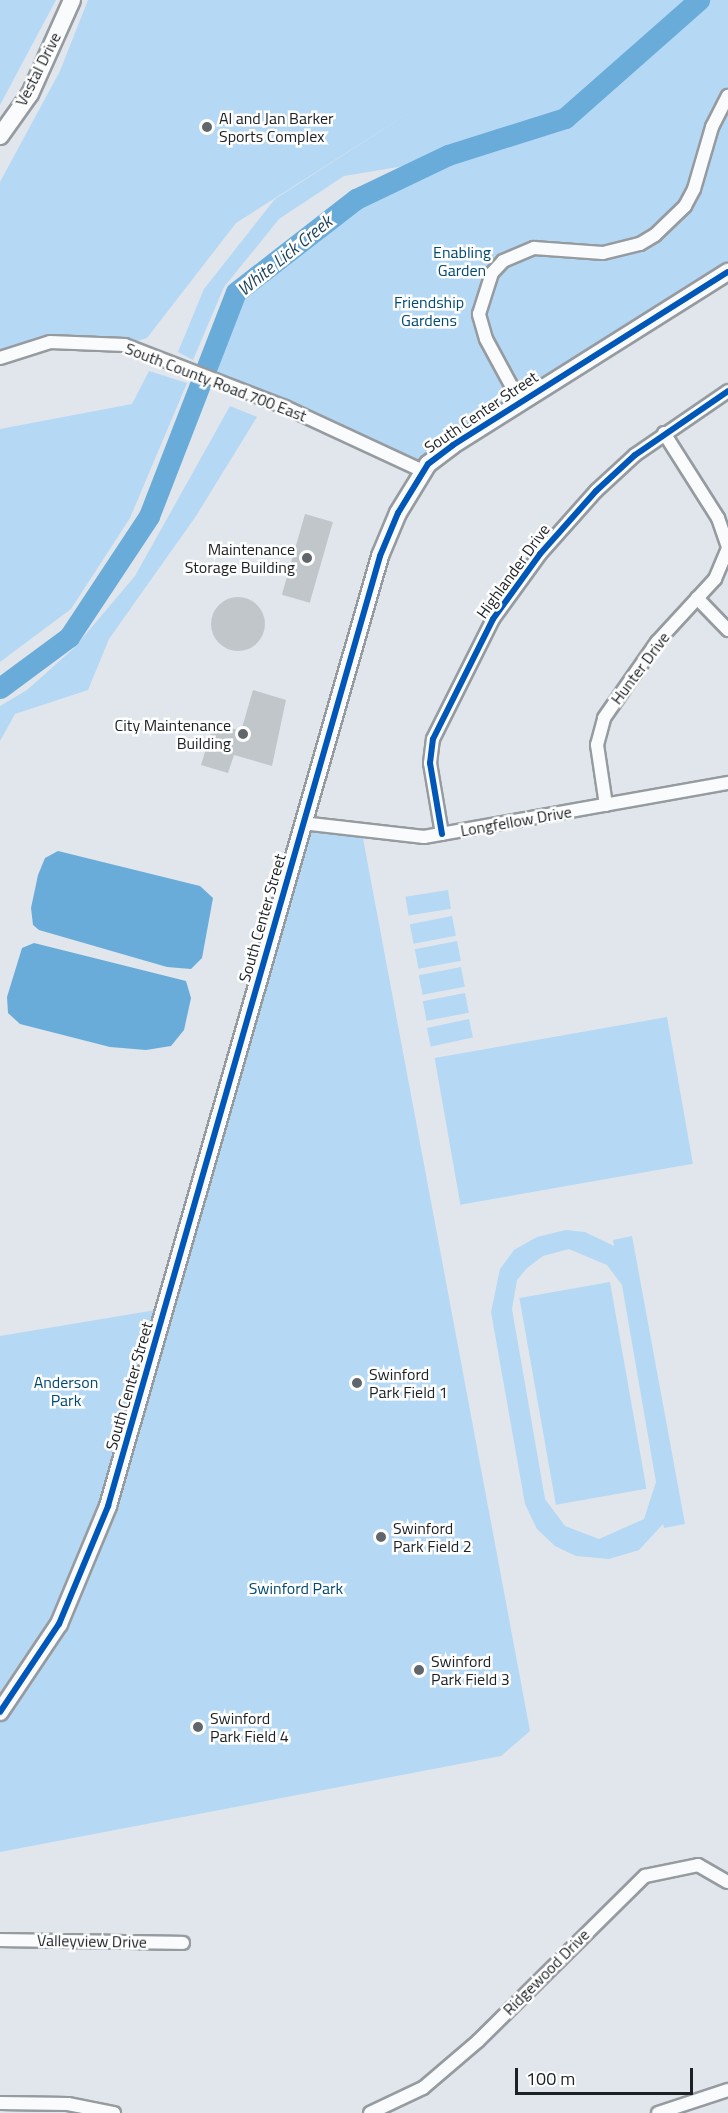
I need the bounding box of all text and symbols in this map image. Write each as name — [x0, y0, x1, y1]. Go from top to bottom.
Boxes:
street label: Vestal Drive — [11, 29, 65, 109]
place label: Al and Jan Barker Sports Complex — [219, 108, 334, 146]
marker: Al and Jan Barker Sports Complex — [200, 120, 214, 134]
water label: White Lick Creek — [233, 211, 337, 301]
park label: Enabling Garden — [433, 242, 491, 280]
park label: Friendship Gardens — [394, 292, 464, 330]
street label: South County Road 700 East — [123, 339, 309, 425]
street label: South Center Street — [421, 367, 541, 457]
street label: Highlander Drive — [472, 520, 554, 622]
place label: Maintenance Storage Building — [185, 539, 295, 577]
marker: Maintenance Storage Building — [300, 551, 314, 565]
street label: Hunter Drive — [607, 628, 673, 708]
place label: City Maintenance Building — [115, 715, 231, 753]
marker: City Maintenance Building — [236, 727, 250, 741]
street label: Longfellow Drive — [459, 802, 573, 840]
street label: South Center Street — [235, 852, 289, 984]
street label: South Center Street — [102, 1320, 156, 1452]
place label: Swinford Park Field 1 — [369, 1364, 448, 1402]
park label: Anderson Park — [34, 1372, 98, 1410]
marker: Swinford Park Field 1 — [350, 1376, 364, 1390]
place label: Swinford Park Field 2 — [393, 1518, 472, 1556]
marker: Swinford Park Field 2 — [374, 1530, 388, 1544]
park label: Swinford Park — [249, 1578, 343, 1598]
place label: Swinford Park Field 3 — [431, 1651, 510, 1689]
marker: Swinford Park Field 3 — [412, 1663, 426, 1677]
place label: Swinford Park Field 4 — [210, 1708, 289, 1746]
marker: Swinford Park Field 4 — [191, 1720, 205, 1734]
street label: Ridgewood Drive — [499, 1925, 593, 2019]
street label: Valleyview Drive — [37, 1930, 147, 1952]
scale bar — [518, 2056, 696, 2094]
text: 100 m — [526, 2065, 575, 2092]

